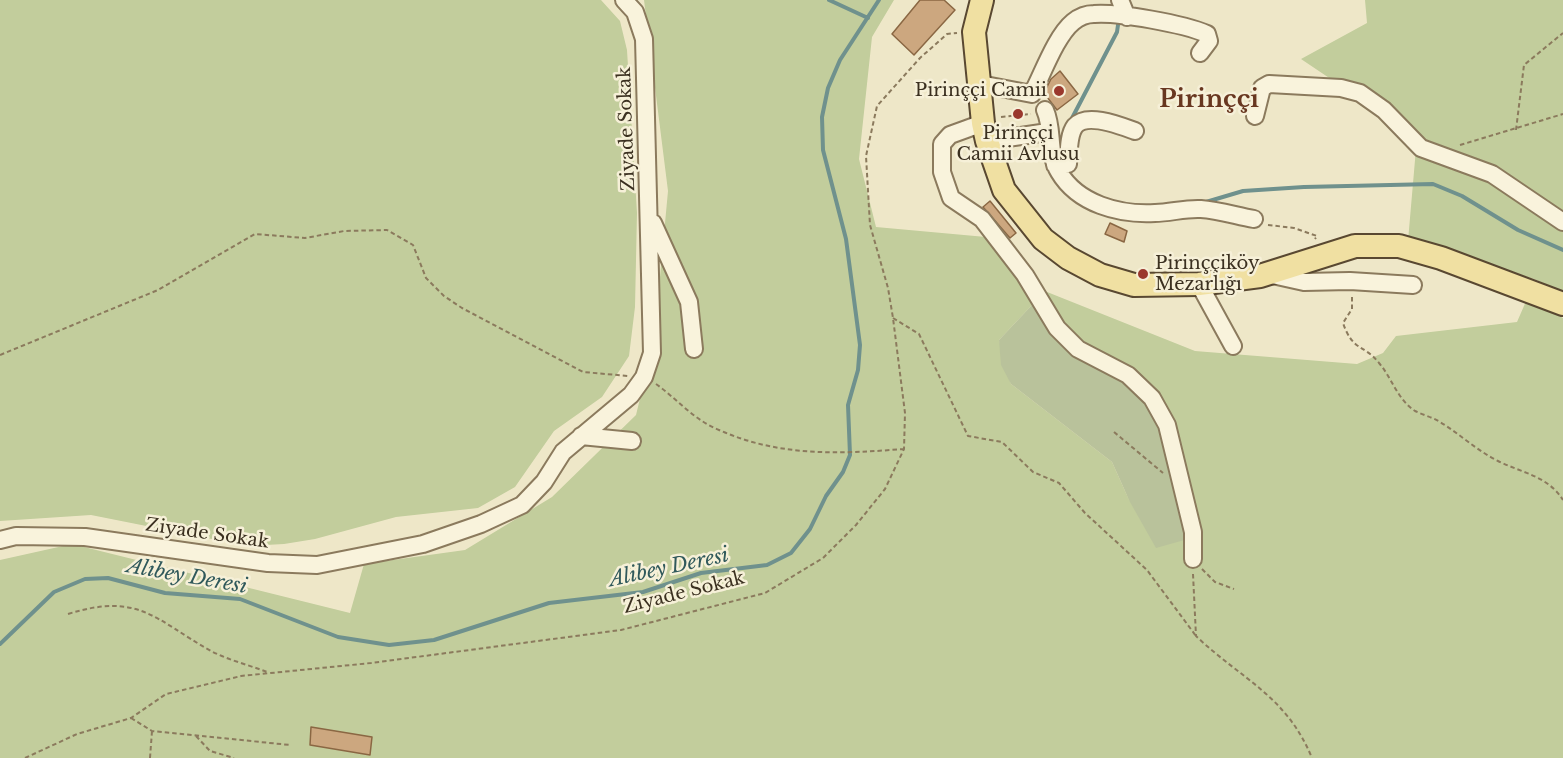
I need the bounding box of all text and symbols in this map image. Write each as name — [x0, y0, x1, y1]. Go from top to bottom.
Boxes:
street label: Ziyade Sokak — [614, 66, 640, 192]
place label: Pirinççi Camii — [915, 80, 1047, 102]
marker: Pirinççi Camii — [1052, 84, 1066, 98]
district label: Pirinççi — [1159, 86, 1259, 114]
marker: Pirinççi Camii Avlusu — [1011, 107, 1025, 121]
place label: Pirinççi Camii Avlusu — [957, 123, 1079, 166]
place label: Pirinççiköy Mezarlığı — [1155, 253, 1259, 296]
marker: Pirinççiköy Mezarlığı — [1136, 267, 1150, 281]
street label: Ziyade Sokak — [144, 515, 270, 553]
water label: Alibey Deresi — [607, 544, 731, 592]
water label: Alibey Deresi — [125, 555, 249, 599]
street label: Ziyade Sokak — [621, 567, 747, 619]

